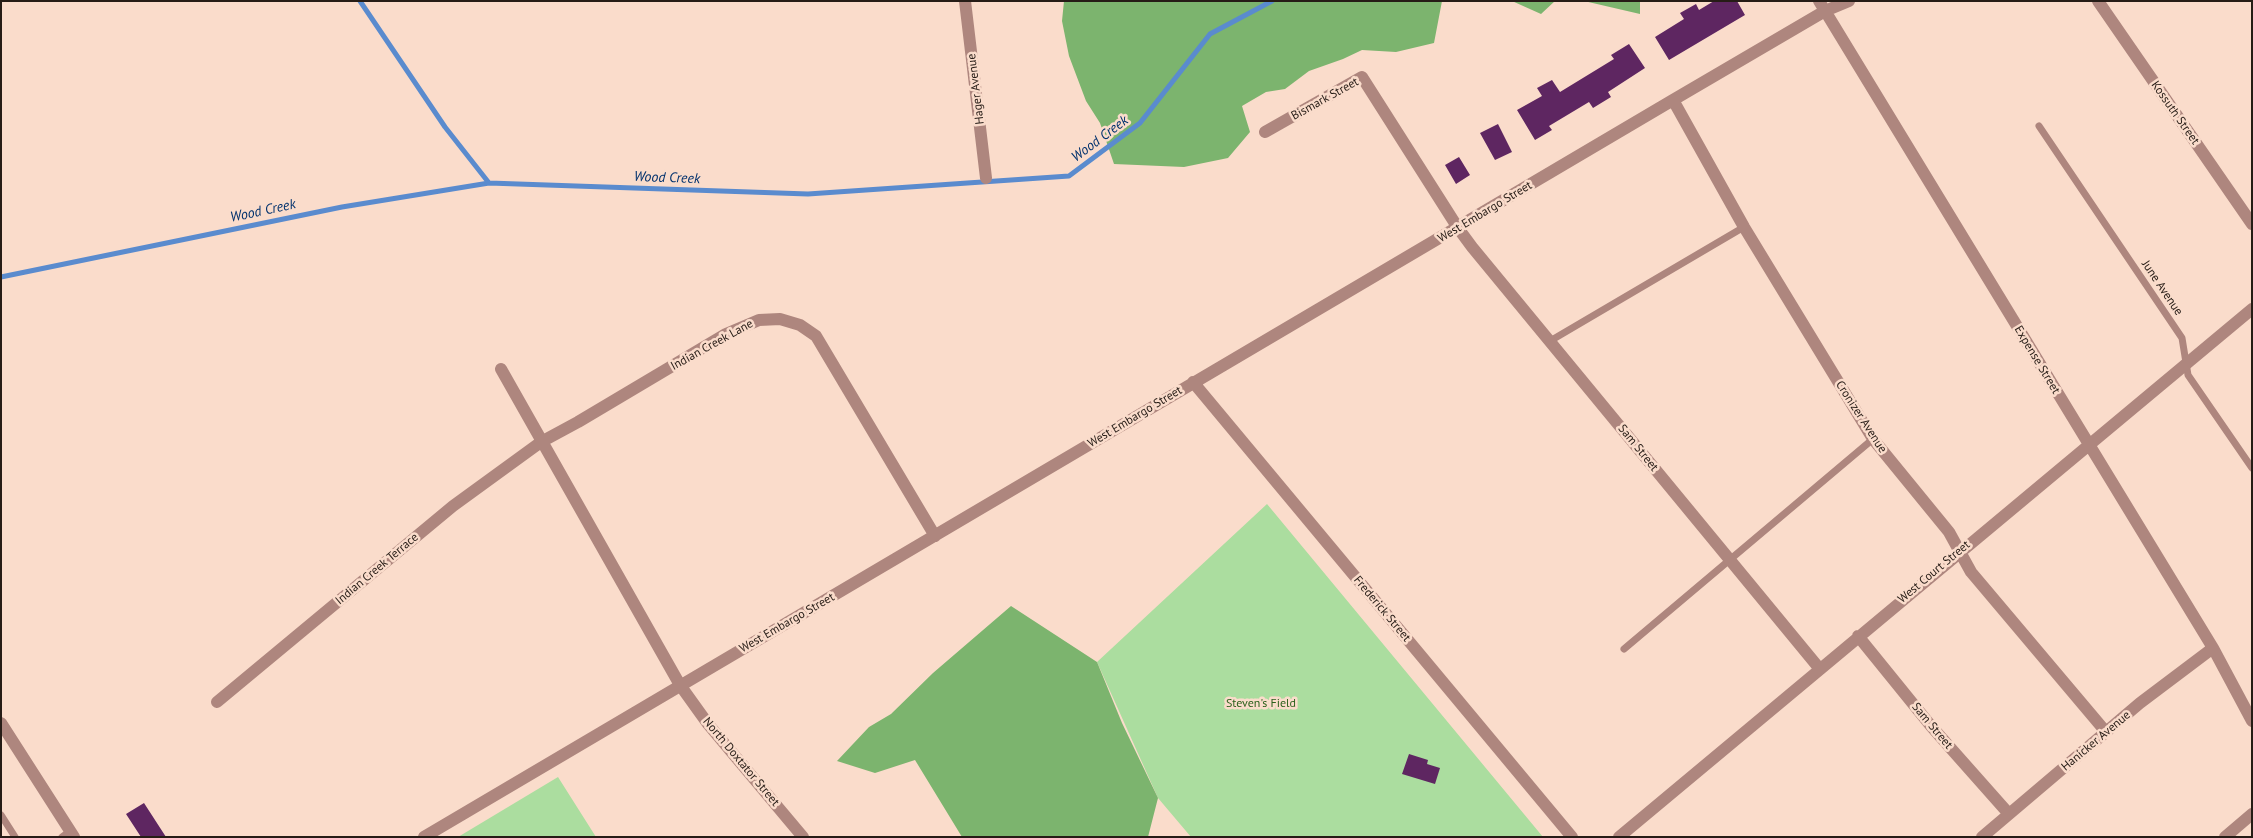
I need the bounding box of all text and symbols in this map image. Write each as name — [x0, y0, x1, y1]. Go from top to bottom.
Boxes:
street label: Hager Avenue — [965, 53, 987, 125]
street label: Bismark Street — [1289, 75, 1361, 123]
street label: Kossuth Street — [2148, 78, 2202, 148]
water label: Wood Creek — [1068, 112, 1132, 166]
water label: Wood Creek — [633, 168, 701, 188]
street label: West Embargo Street — [1435, 178, 1535, 246]
water label: Wood Creek — [229, 196, 297, 226]
street label: June Avenue — [2138, 258, 2186, 318]
street label: Indian Creek Lane — [668, 316, 756, 374]
street label: Expense Street — [2011, 323, 2063, 397]
street label: Cronizer Avenue — [1832, 378, 1890, 456]
street label: West Embargo Street — [1085, 383, 1185, 451]
street label: Sam Street — [1615, 422, 1661, 474]
street label: Indian Creek Terrace — [333, 530, 421, 608]
street label: West Court Street — [1895, 538, 1973, 606]
street label: Frederick Street — [1350, 573, 1414, 645]
street label: West Embargo Street — [737, 590, 837, 656]
park label: Steven's Field — [1226, 697, 1296, 711]
street label: Sam Street — [1909, 700, 1955, 752]
street label: Hanicker Avenue — [2059, 708, 2133, 774]
street label: North Doxtator Street — [700, 715, 782, 809]

